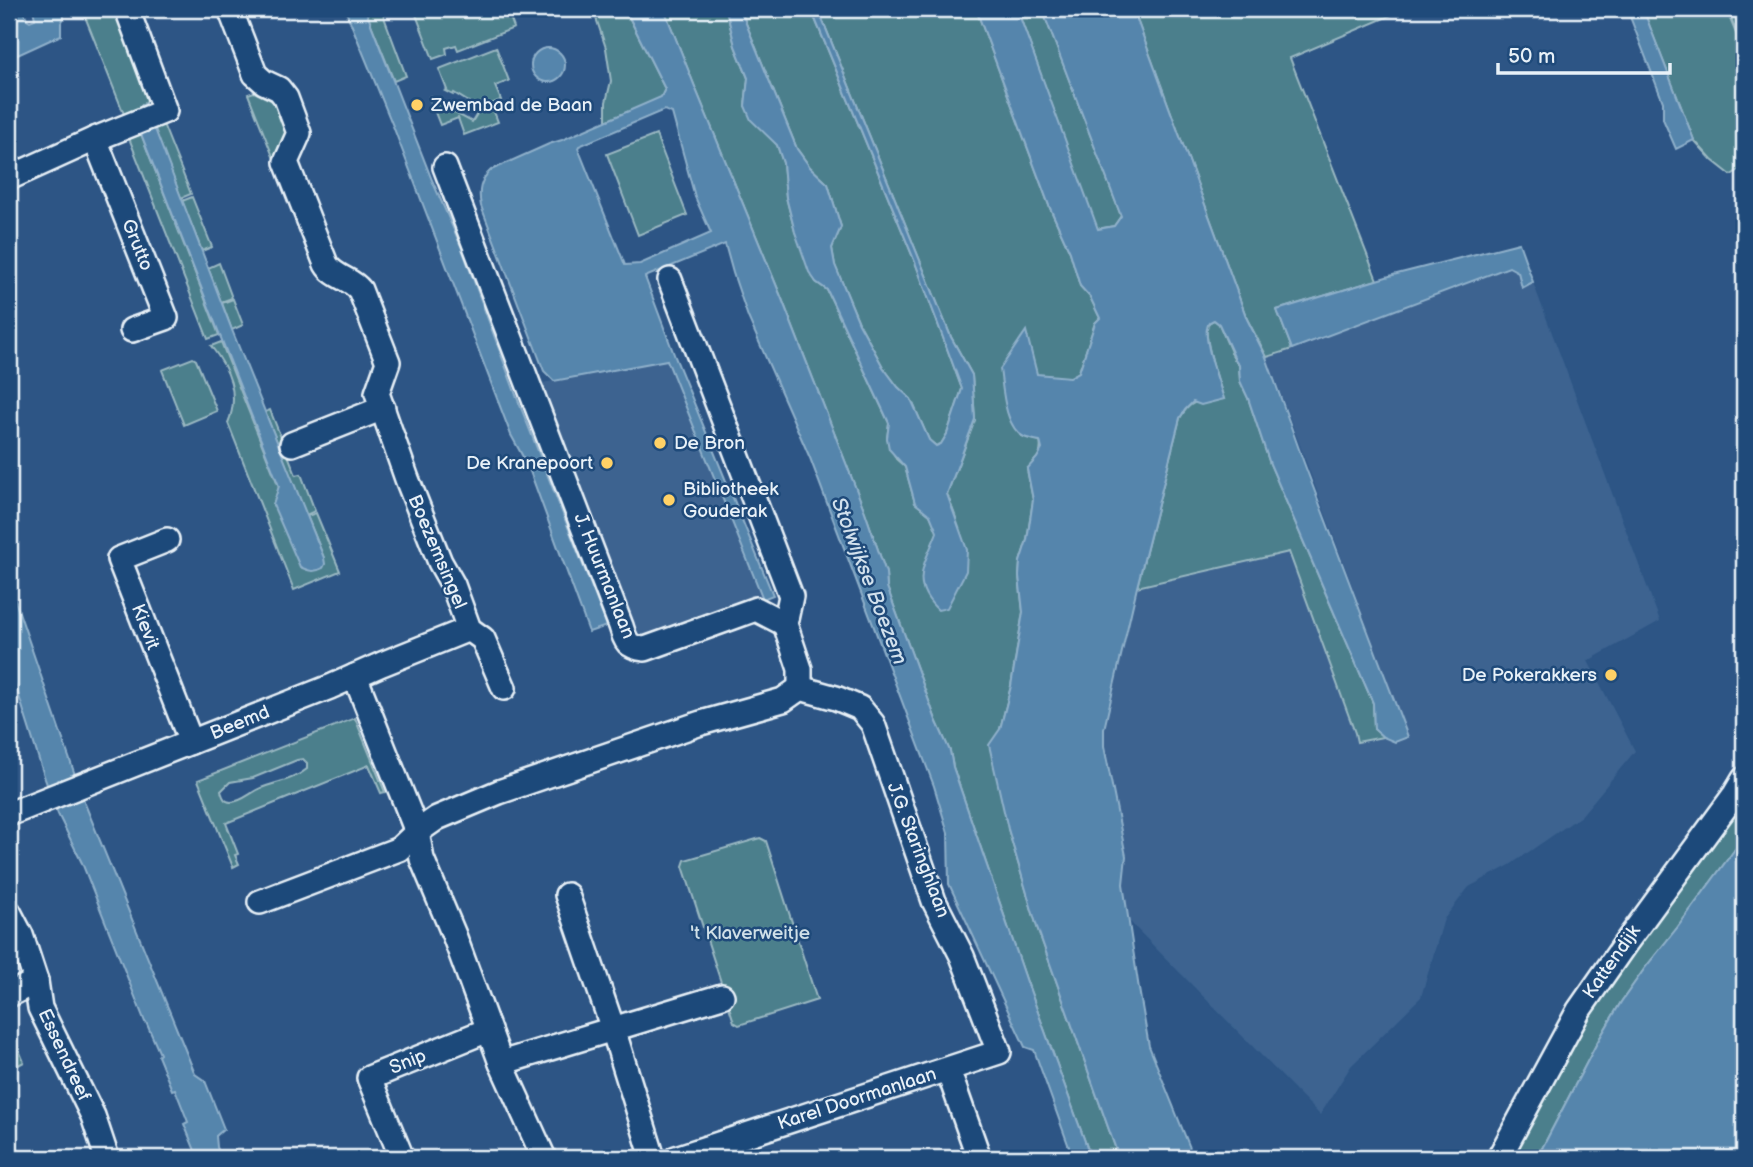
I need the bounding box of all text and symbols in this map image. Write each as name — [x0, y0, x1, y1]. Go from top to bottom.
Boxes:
scale bar — [1498, 32, 1669, 76]
text: 50 m — [1508, 44, 1555, 69]
place label: Zwembad de Baan — [430, 94, 592, 117]
marker: Zwembad de Baan — [409, 97, 425, 113]
street label: Grutto — [116, 216, 158, 274]
place label: De Bron — [674, 432, 745, 455]
marker: De Bron — [652, 435, 668, 451]
place label: De Kranepoort — [466, 452, 593, 475]
marker: De Kranepoort — [599, 455, 615, 471]
place label: Bibliotheek Gouderak — [683, 478, 779, 523]
street label: Boezemsingel — [403, 491, 471, 613]
marker: Bibliotheek Gouderak — [661, 492, 677, 508]
water label: Stolwijkse Boezem — [826, 494, 912, 668]
street label: J. Huurmanlaan — [568, 510, 640, 642]
street label: Kievit — [126, 601, 164, 653]
place label: De Pokerakkers — [1462, 664, 1597, 687]
marker: De Pokerakkers — [1603, 667, 1619, 683]
street label: Beemd — [207, 701, 273, 745]
street label: J.G. Staringhlaan — [882, 779, 954, 921]
street label: Kattendijk — [1578, 920, 1646, 1003]
park label: 't Klaverweitje — [690, 922, 810, 945]
street label: Essendreef — [33, 1005, 95, 1105]
street label: Snip — [386, 1044, 430, 1080]
street label: Karel Doormanlaan — [775, 1062, 939, 1136]

